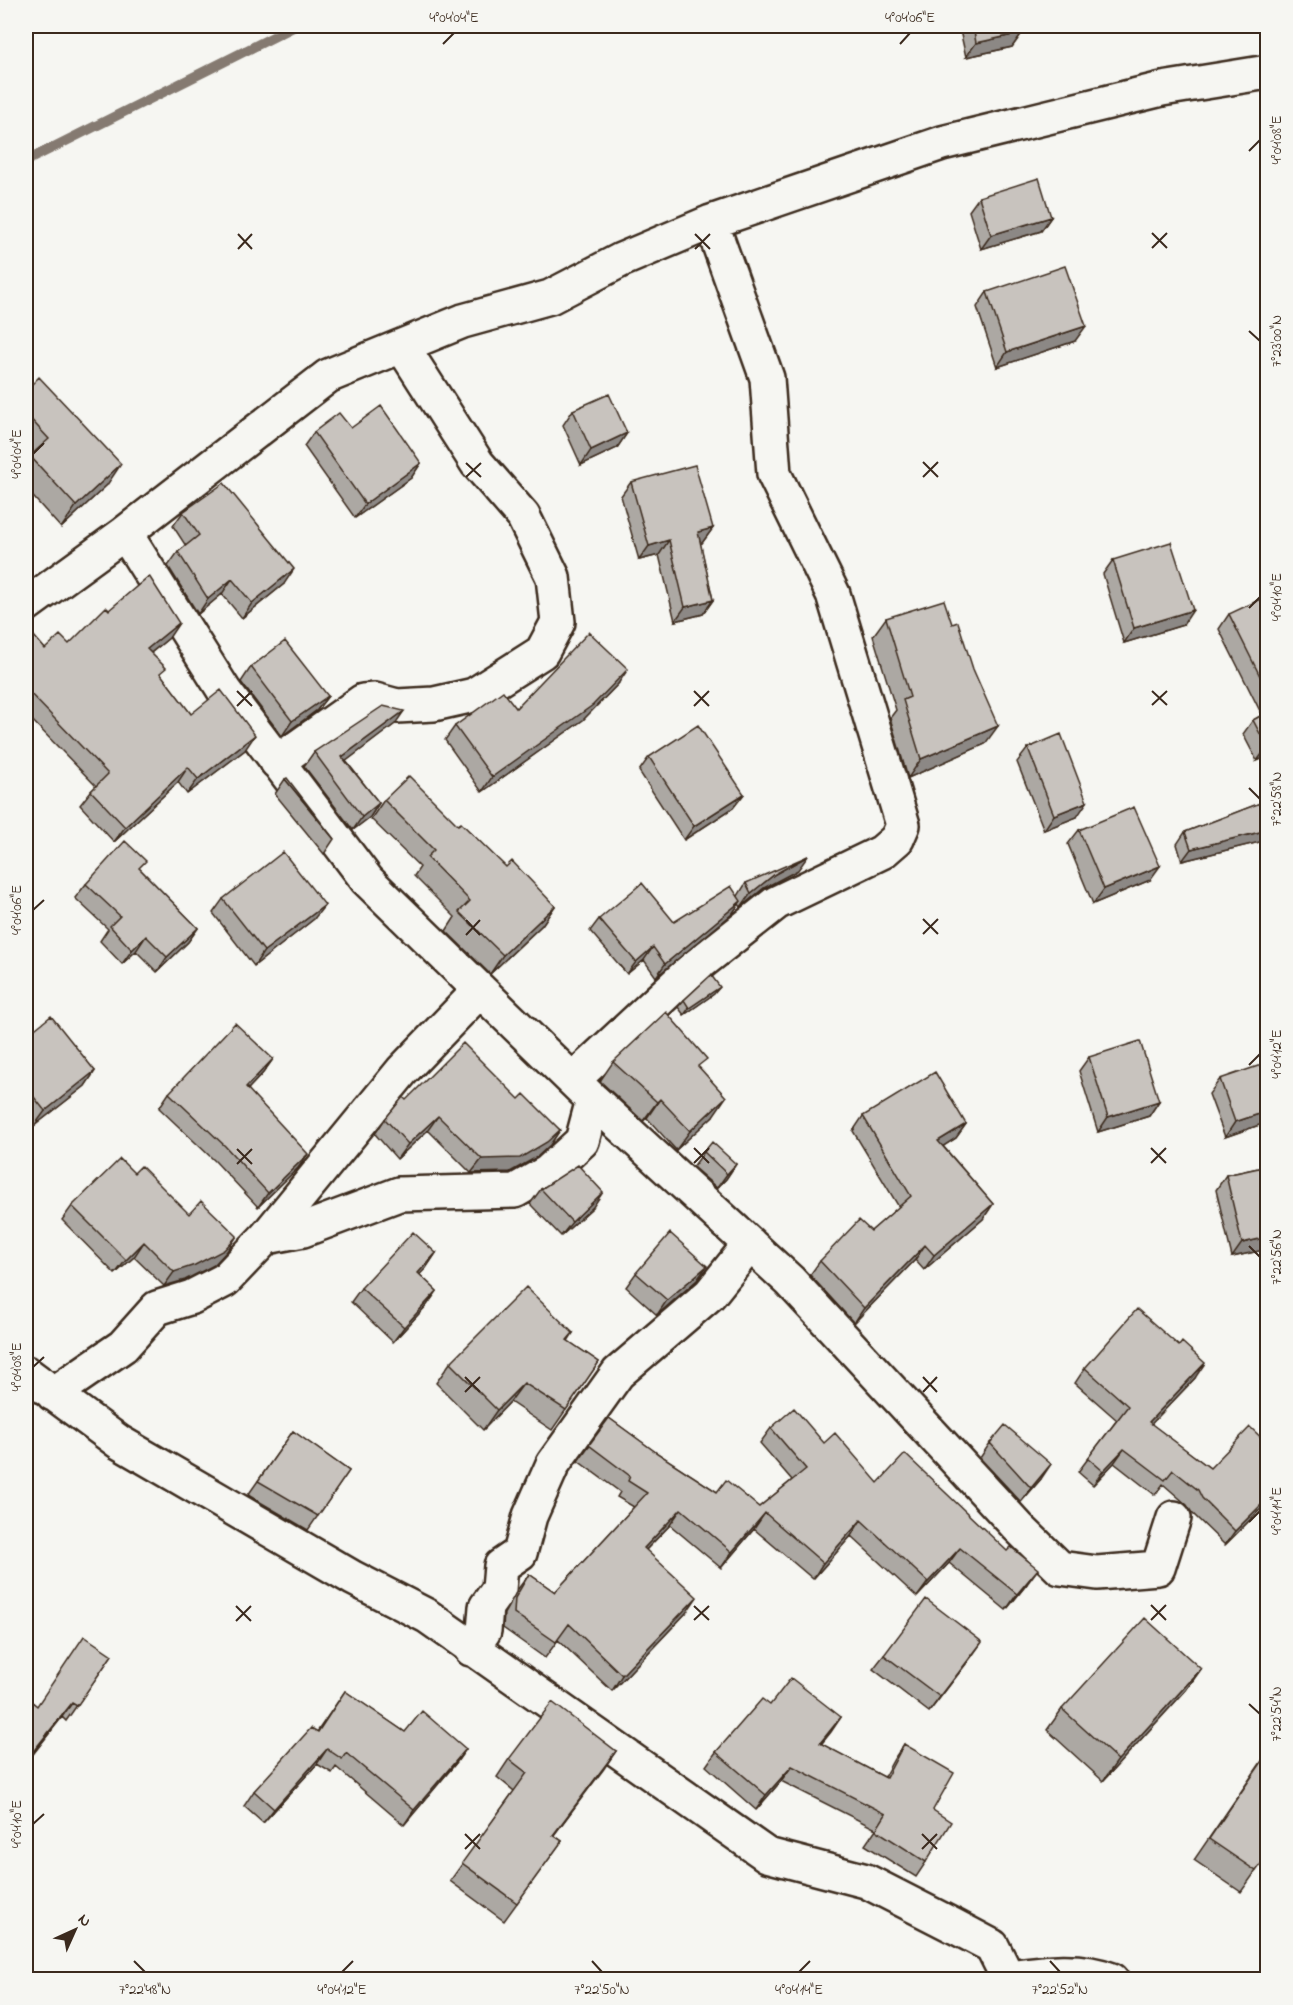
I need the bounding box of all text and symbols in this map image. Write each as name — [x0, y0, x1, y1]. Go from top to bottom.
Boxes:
text: 4°04'04"E — [429, 7, 479, 29]
text: 4°04'06"E — [885, 7, 935, 29]
text: 4°04'08"E — [1266, 115, 1288, 165]
text: 7°23'00"N — [1266, 315, 1288, 367]
text: 4°04'04"E — [6, 429, 28, 479]
text: 4°04'10"E — [1266, 573, 1288, 621]
text: 7°22'58"N — [1266, 772, 1288, 826]
text: 4°04'06"E — [6, 885, 28, 935]
text: 4°04'12"E — [1266, 1029, 1288, 1079]
text: 7°22'56"N — [1266, 1229, 1288, 1285]
text: 4°04'08"E — [6, 1342, 28, 1392]
text: 4°04'14"E — [1266, 1487, 1288, 1535]
text: 7°22'54"N — [1266, 1686, 1288, 1742]
text: 4°04'10"E — [6, 1800, 28, 1848]
north arrow — [45, 1900, 105, 1960]
text: N — [72, 1908, 97, 1933]
text: 7°22'48"N — [119, 1979, 171, 2001]
text: 4°04'12"E — [317, 1979, 367, 2001]
text: 7°22'50"N — [574, 1979, 630, 2001]
text: 4°04'14"E — [775, 1979, 823, 2001]
text: 7°22'52"N — [1032, 1979, 1088, 2001]

